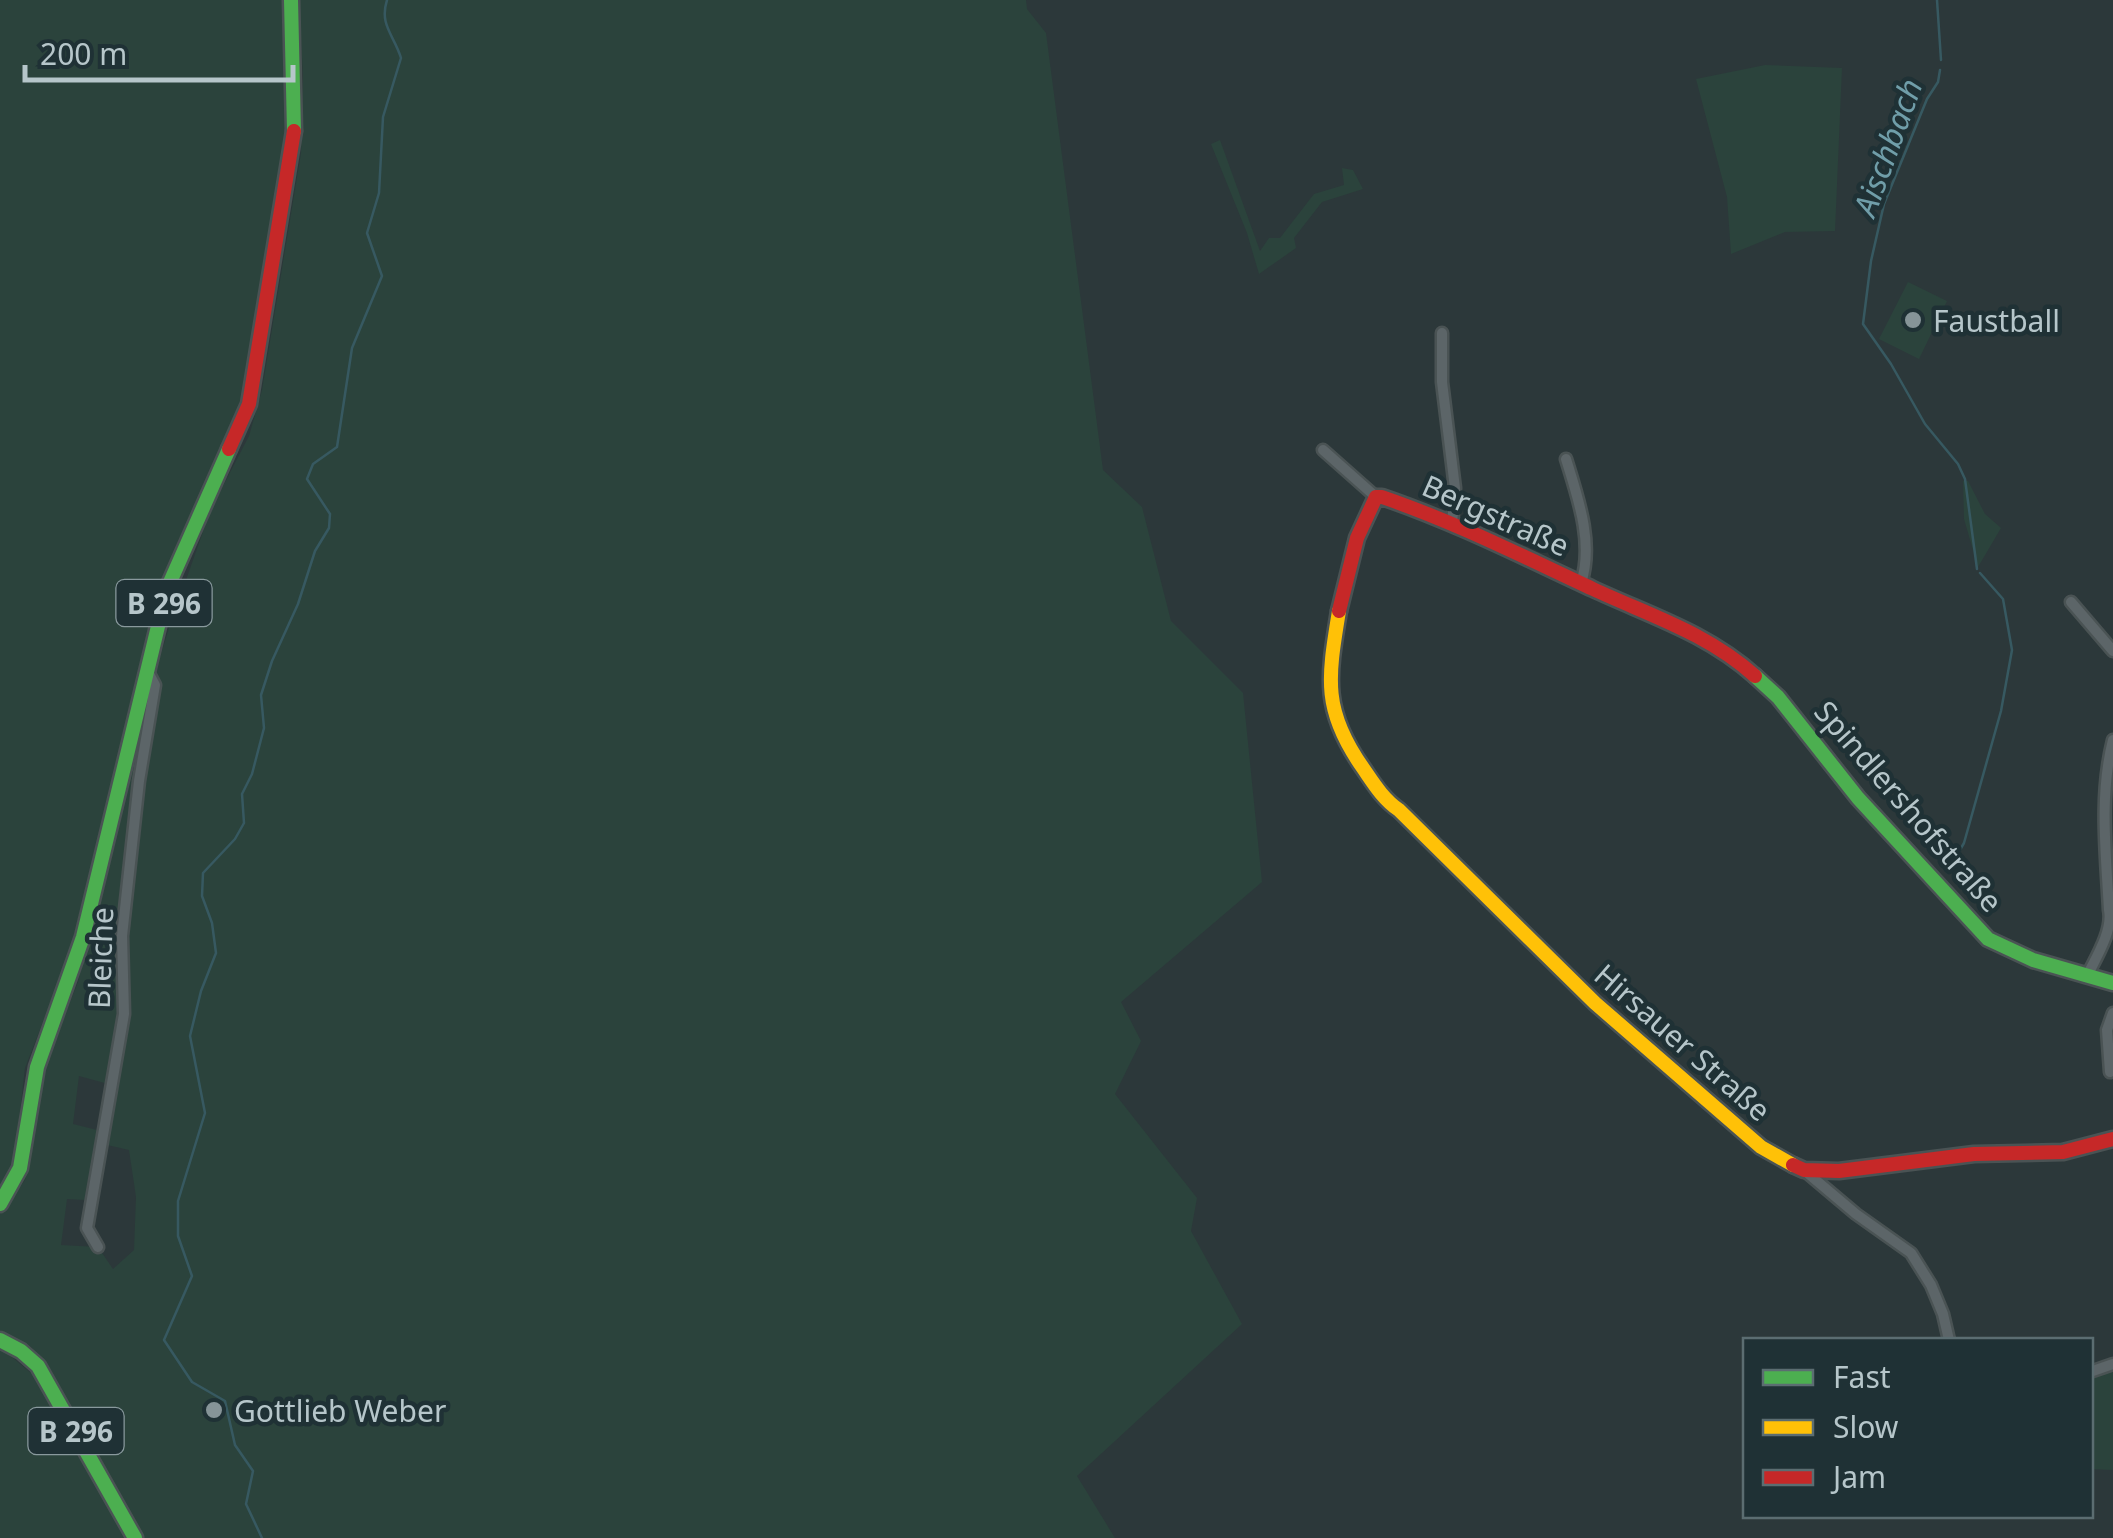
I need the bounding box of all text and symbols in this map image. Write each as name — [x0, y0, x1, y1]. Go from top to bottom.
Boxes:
scale bar — [25, 20, 292, 82]
text: 200 m — [40, 33, 127, 74]
water label: Aischbach — [1842, 73, 1932, 223]
place label: Faustball — [1933, 300, 2060, 341]
marker: Faustball — [1902, 309, 1924, 331]
street label: Bergstraße — [1416, 464, 1576, 566]
road number: B 296 — [116, 580, 212, 626]
street label: Spindlershofstraße — [1806, 692, 2012, 920]
street label: Bleiche — [78, 906, 122, 1010]
street label: Hirsauer Straße — [1586, 954, 1780, 1130]
legend — [1743, 1338, 2093, 1518]
text: Fast — [1833, 1356, 1891, 1397]
place label: Gottlieb Weber — [234, 1390, 446, 1431]
marker: Gottlieb Weber — [203, 1399, 225, 1421]
text: Slow — [1833, 1406, 1899, 1447]
road number: B 296 — [28, 1408, 124, 1454]
text: Jam — [1830, 1456, 1886, 1497]

